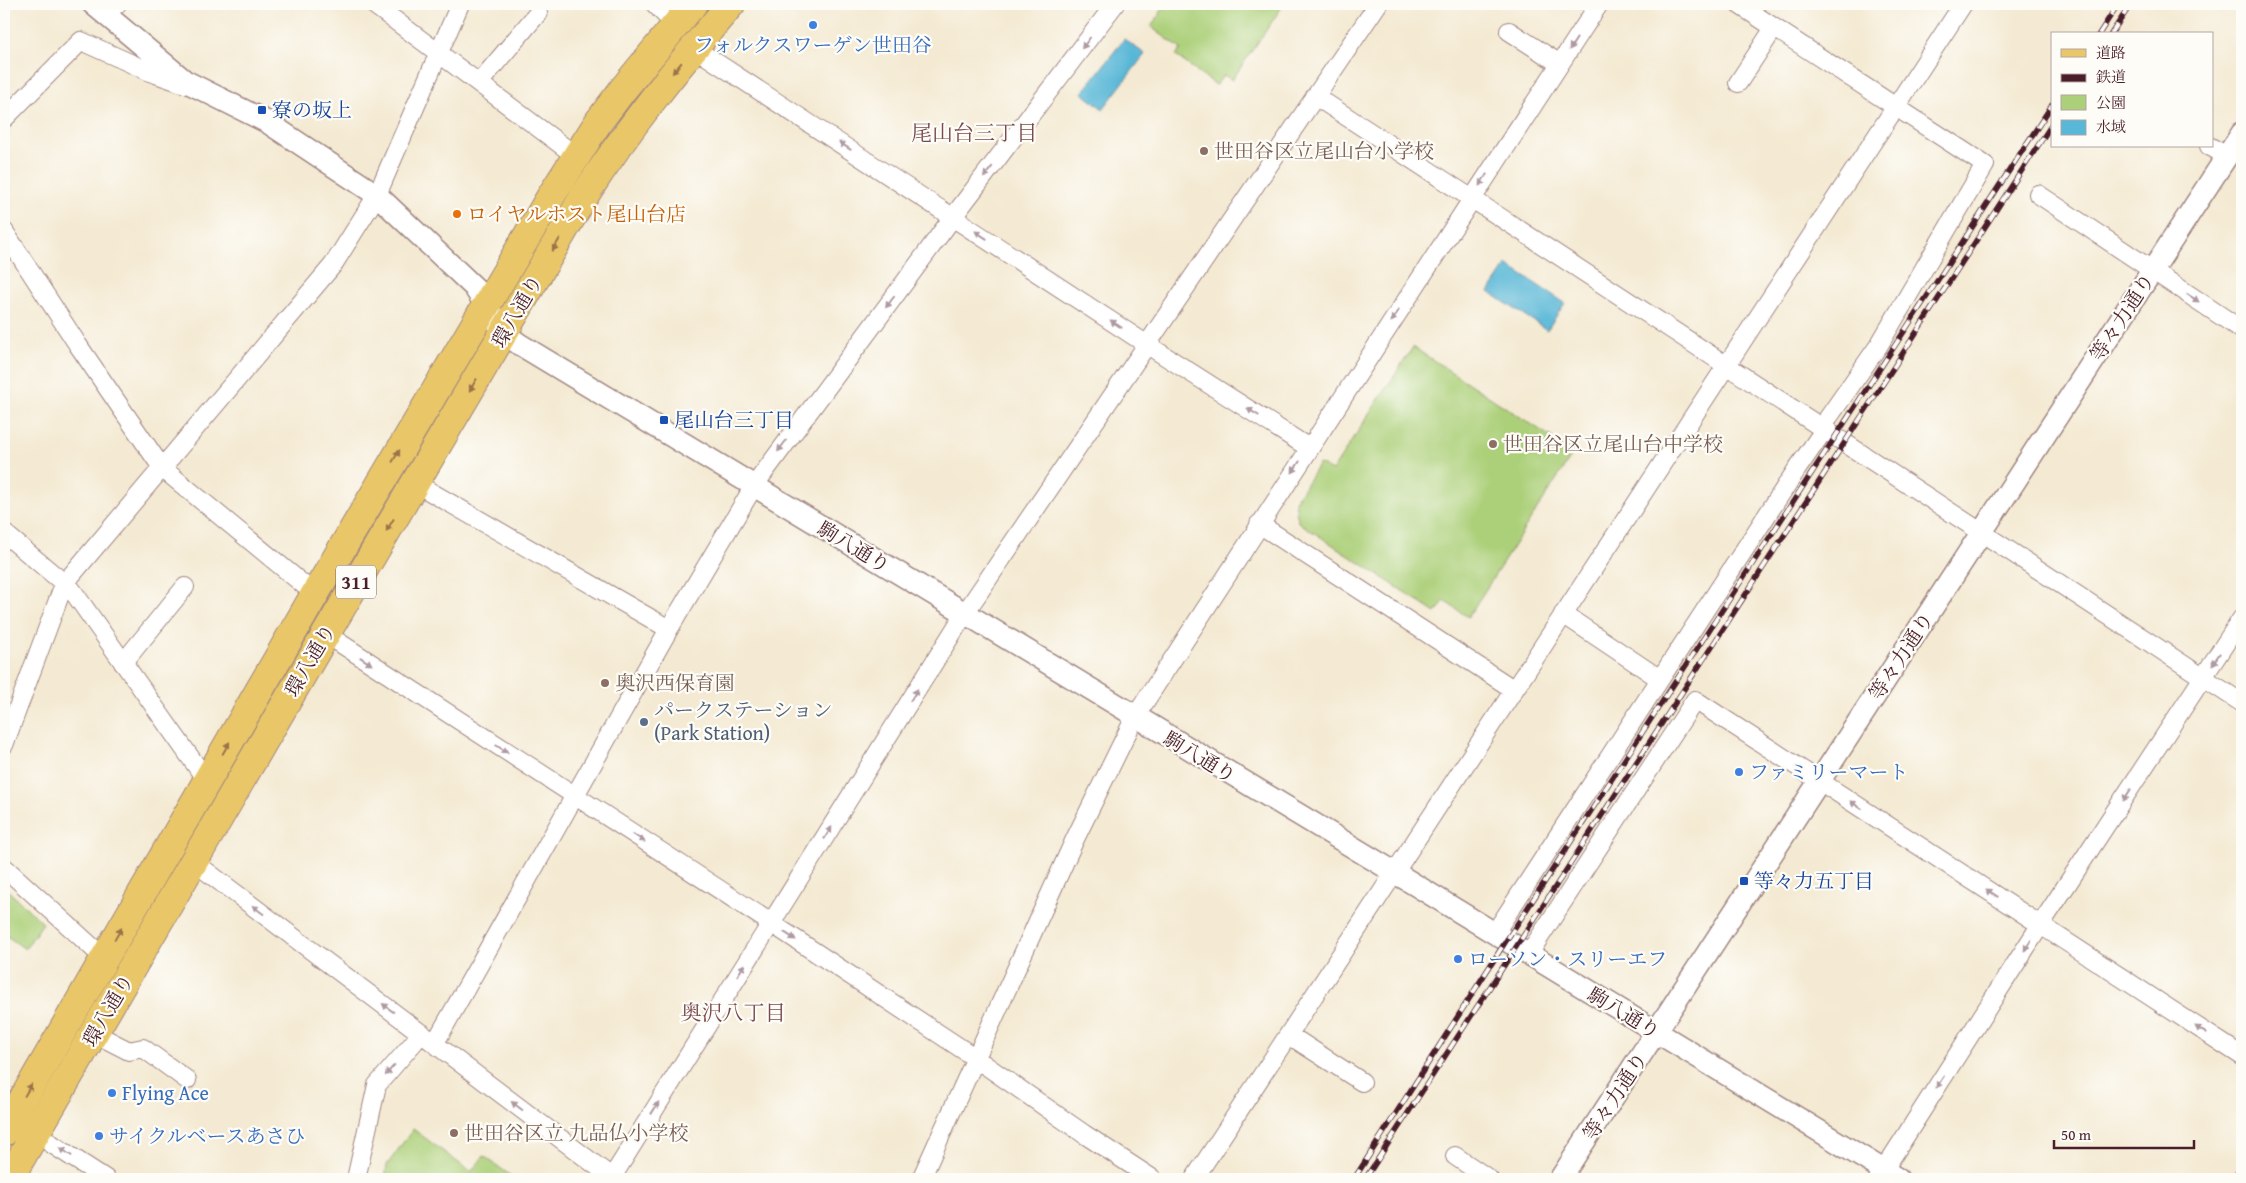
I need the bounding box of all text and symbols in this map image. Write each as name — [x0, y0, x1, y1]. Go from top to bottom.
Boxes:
marker: フォルクスワーゲン世田谷 — [807, 19, 819, 31]
place label: フォルクスワーゲン世田谷 — [694, 30, 932, 59]
legend — [2051, 32, 2214, 148]
one-way arrow — [1081, 36, 1091, 50]
one-way arrow — [1568, 38, 1577, 51]
text: 道路 — [2096, 42, 2126, 63]
one-way arrow — [672, 62, 683, 74]
text: 鉄道 — [2096, 66, 2126, 87]
text: 公園 — [2096, 92, 2126, 113]
place label: 寮の坂上 — [272, 95, 352, 124]
marker: 寮の坂上 — [256, 104, 268, 116]
text: 水域 — [2096, 116, 2126, 137]
district label: 尾山台三丁目 — [911, 117, 1037, 148]
place label: 世田谷区立尾山台小学校 — [1214, 136, 1434, 165]
one-way arrow — [838, 141, 851, 151]
marker: 世田谷区立尾山台小学校 — [1198, 145, 1210, 157]
one-way arrow — [982, 165, 993, 178]
one-way arrow — [1478, 173, 1488, 187]
place label: ロイヤルホスト尾山台店 — [467, 199, 686, 228]
marker: ロイヤルホスト尾山台店 — [451, 208, 463, 220]
one-way arrow — [974, 230, 988, 239]
one-way arrow — [551, 238, 560, 251]
street label: 等々力通り — [2082, 267, 2161, 367]
street label: 環八通り — [484, 269, 549, 353]
one-way arrow — [2186, 293, 2199, 302]
one-way arrow — [885, 295, 895, 309]
one-way arrow — [1390, 310, 1399, 323]
one-way arrow — [1110, 320, 1123, 329]
one-way arrow — [469, 378, 478, 391]
place label: 尾山台三丁目 — [674, 405, 794, 434]
one-way arrow — [1247, 408, 1260, 417]
marker: 尾山台三丁目 — [658, 414, 670, 426]
place label: 世田谷区立尾山台中学校 — [1503, 429, 1723, 458]
marker: 世田谷区立尾山台中学校 — [1487, 438, 1499, 450]
one-way arrow — [777, 439, 787, 453]
one-way arrow — [392, 450, 401, 463]
one-way arrow — [1291, 461, 1301, 474]
street label: 駒八通り — [813, 514, 896, 580]
one-way arrow — [386, 518, 395, 531]
road number: 311 — [336, 566, 376, 598]
street label: 等々力通り — [1861, 606, 1940, 706]
street label: 環八通り — [277, 618, 342, 702]
one-way arrow — [2211, 653, 2221, 666]
one-way arrow — [360, 656, 373, 665]
place label: 奥沢西保育園 — [615, 668, 735, 697]
marker: 奥沢西保育園 — [599, 677, 611, 689]
one-way arrow — [910, 689, 919, 702]
place label: パークステーション (Park Station) — [654, 695, 833, 747]
marker: パークステーション (Park Station) — [638, 716, 650, 728]
street label: 駒八通り — [1159, 724, 1242, 790]
one-way arrow — [222, 741, 231, 755]
one-way arrow — [496, 745, 509, 754]
place label: ファミリーマート — [1749, 757, 1909, 786]
marker: ファミリーマート — [1733, 766, 1745, 778]
one-way arrow — [2122, 789, 2132, 802]
one-way arrow — [1849, 800, 1862, 809]
one-way arrow — [823, 826, 832, 839]
one-way arrow — [632, 833, 645, 843]
place label: 等々力五丁目 — [1754, 866, 1874, 895]
marker: 等々力五丁目 — [1738, 875, 1750, 887]
one-way arrow — [1986, 888, 1999, 898]
one-way arrow — [251, 905, 265, 915]
one-way arrow — [114, 927, 123, 940]
one-way arrow — [783, 931, 796, 941]
one-way arrow — [2023, 939, 2032, 952]
place label: ローソン・スリーエフ — [1468, 944, 1667, 973]
marker: ローソン・スリーエフ — [1452, 953, 1464, 965]
one-way arrow — [736, 964, 746, 977]
street label: 環八通り — [75, 968, 140, 1052]
street label: 駒八通り — [1583, 980, 1666, 1046]
district label: 奥沢八丁目 — [681, 997, 786, 1028]
one-way arrow — [382, 1002, 395, 1013]
one-way arrow — [2195, 1025, 2208, 1034]
street label: 等々力通り — [1575, 1046, 1654, 1146]
one-way arrow — [385, 1064, 396, 1076]
one-way arrow — [1936, 1076, 1945, 1089]
place label: Flying Ace — [122, 1078, 209, 1107]
one-way arrow — [24, 1083, 33, 1096]
marker: Flying Ace — [106, 1087, 118, 1099]
one-way arrow — [511, 1100, 524, 1111]
one-way arrow — [650, 1101, 659, 1115]
place label: 世田谷区立 九品仏小学校 — [464, 1118, 688, 1147]
scale bar — [2054, 1118, 2194, 1150]
place label: サイクルベースあさひ — [109, 1121, 306, 1150]
text: 50 m — [2061, 1124, 2092, 1145]
marker: 世田谷区立 九品仏小学校 — [448, 1127, 460, 1139]
marker: サイクルベースあさひ — [93, 1130, 105, 1142]
one-way arrow — [59, 1147, 73, 1157]

